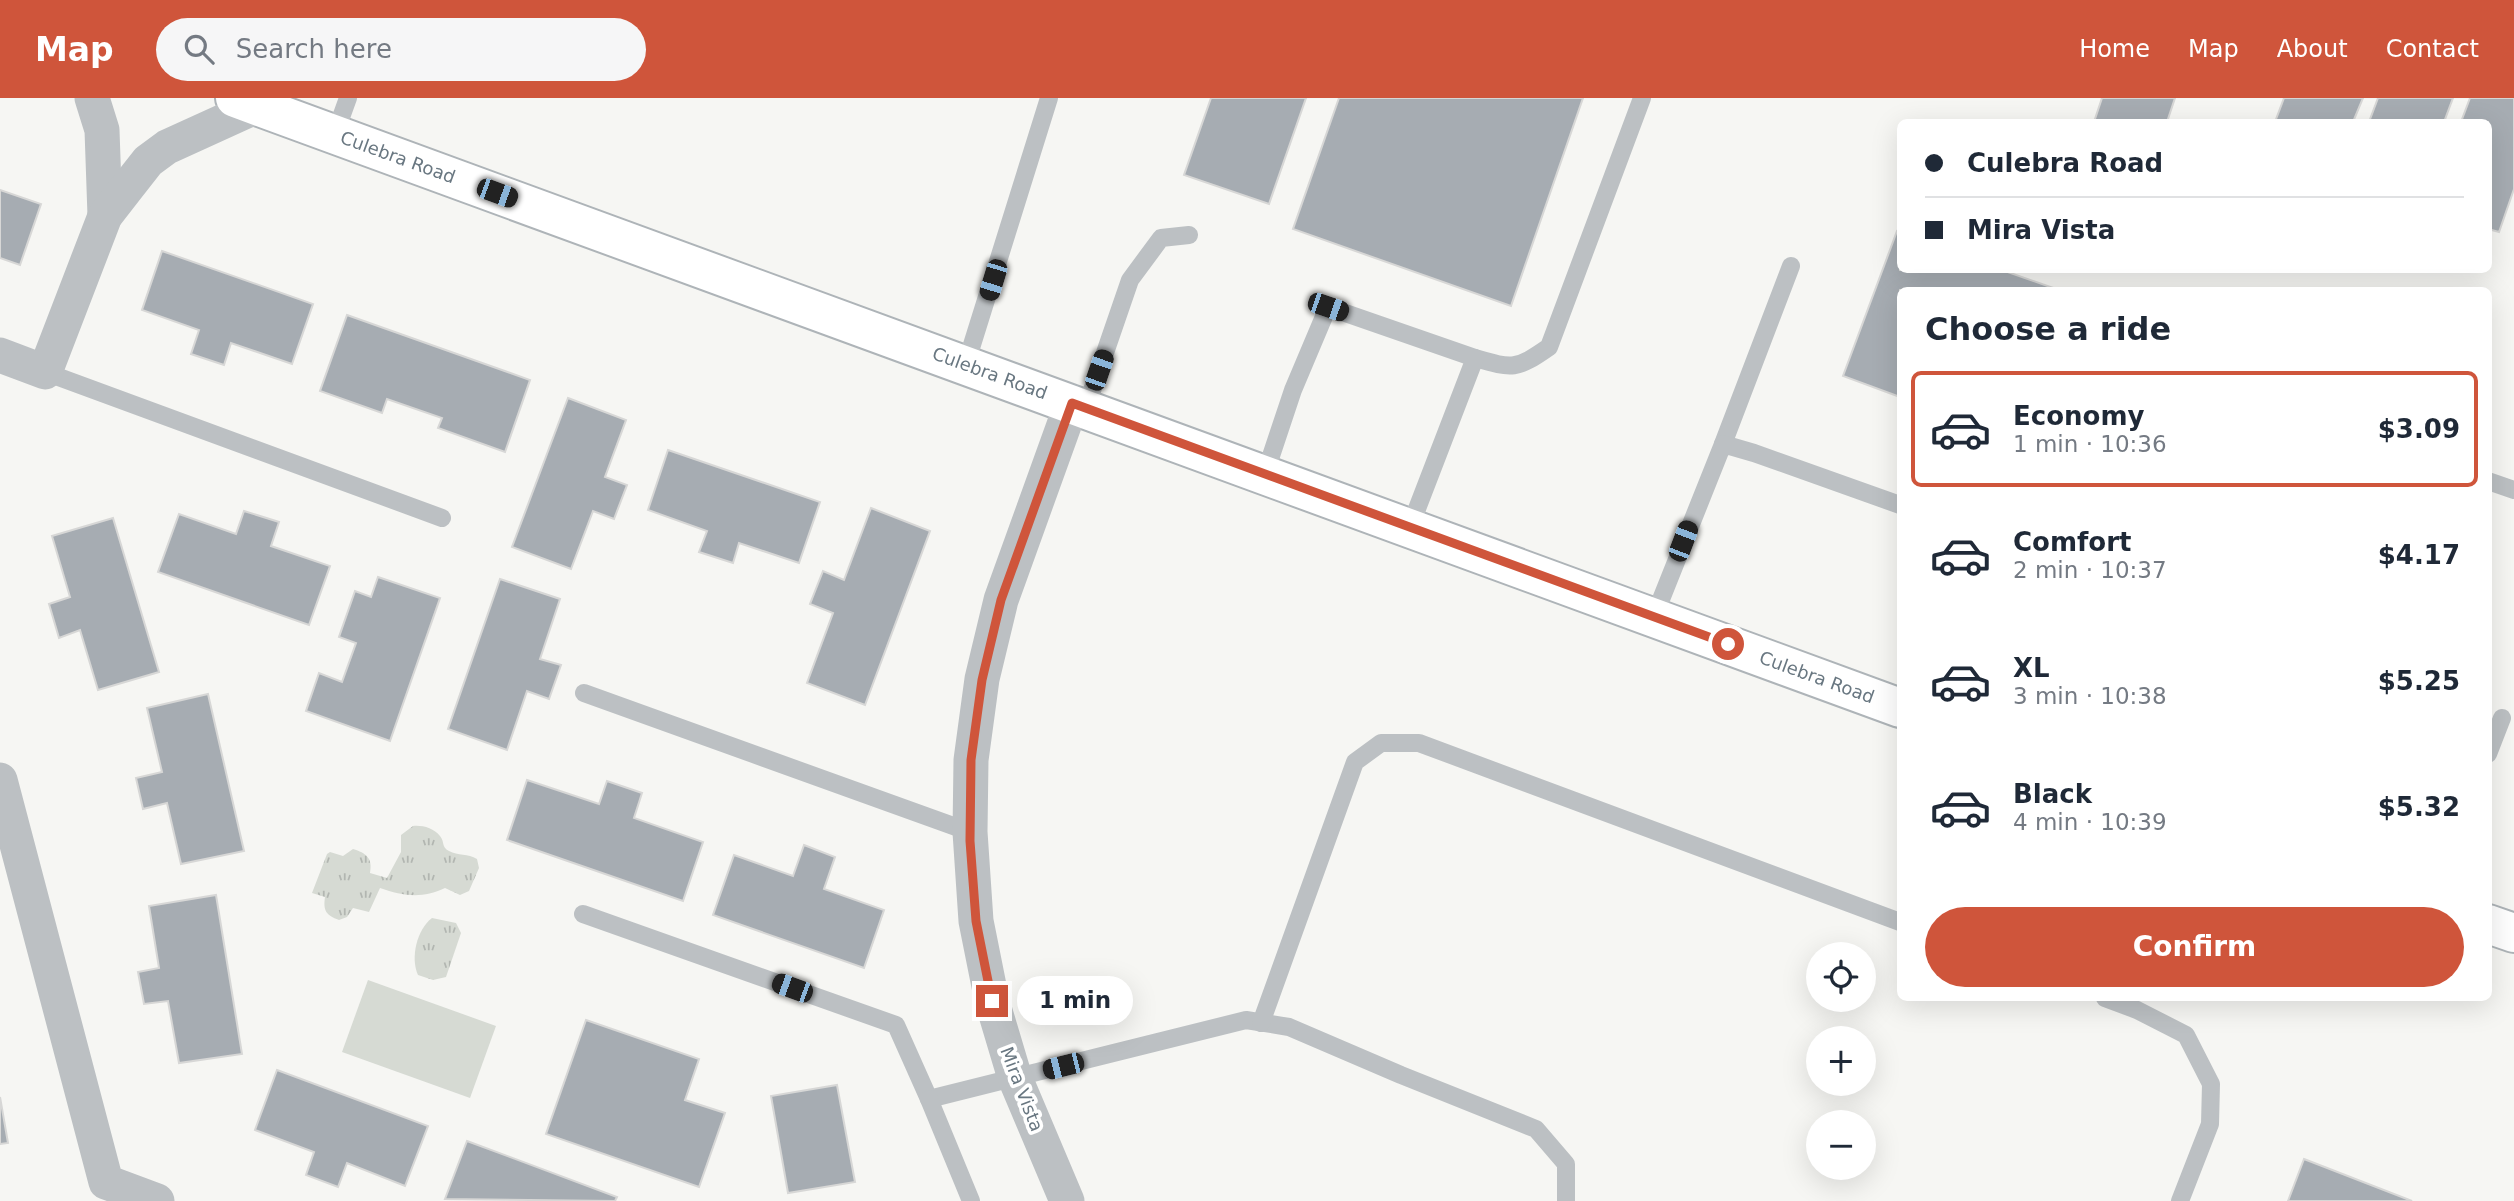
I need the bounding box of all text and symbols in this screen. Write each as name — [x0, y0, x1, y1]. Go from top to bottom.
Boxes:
search box — [156, 18, 646, 81]
text: Map — [35, 30, 114, 69]
icon: search — [180, 30, 218, 68]
text: Search here — [236, 34, 392, 64]
text: Home — [2079, 35, 2150, 63]
text: Map — [2188, 35, 2239, 63]
text: About — [2277, 35, 2348, 63]
text: Contact — [2386, 35, 2479, 63]
street label: Culebra Road — [338, 126, 458, 188]
text: Culebra Road — [1967, 148, 2163, 178]
car — [474, 176, 521, 210]
text: Mira Vista — [1967, 215, 2115, 245]
car — [977, 257, 1010, 303]
car — [1305, 290, 1352, 324]
text: Choose a ride — [1925, 310, 2171, 348]
street label: Culebra Road — [930, 342, 1050, 404]
car — [1083, 347, 1116, 393]
icon: car — [1929, 398, 1992, 461]
text: Economy — [2013, 401, 2144, 431]
text: $3.09 — [2378, 414, 2460, 444]
text: 1 min · 10:36 — [2013, 431, 2167, 457]
car — [1666, 518, 1701, 564]
icon: car — [1929, 524, 1992, 587]
text: Comfort — [2013, 527, 2131, 557]
text: $4.17 — [2378, 540, 2460, 570]
text: 2 min · 10:37 — [2013, 557, 2167, 583]
route start — [1712, 628, 1744, 660]
street label: Culebra Road — [1757, 646, 1877, 708]
icon: car — [1929, 650, 1992, 713]
text: XL — [2013, 653, 2050, 683]
text: $5.25 — [2378, 666, 2460, 696]
text: 3 min · 10:38 — [2013, 683, 2167, 709]
icon: car — [1929, 776, 1992, 839]
text: Black — [2013, 779, 2092, 809]
text: $5.32 — [2378, 792, 2460, 822]
text: 4 min · 10:39 — [2013, 809, 2167, 835]
button: Confirm — [1925, 907, 2464, 987]
map controls — [1806, 942, 1876, 1180]
button: locate — [1806, 942, 1876, 1012]
car — [769, 971, 816, 1005]
callout: 1 min — [1016, 976, 1132, 1026]
route end — [976, 985, 1008, 1017]
text: 1 min — [1039, 987, 1111, 1013]
button: + — [1806, 1026, 1876, 1096]
street label: Mira Vista — [996, 1044, 1048, 1134]
car — [1041, 1051, 1086, 1081]
button: − — [1806, 1110, 1876, 1180]

